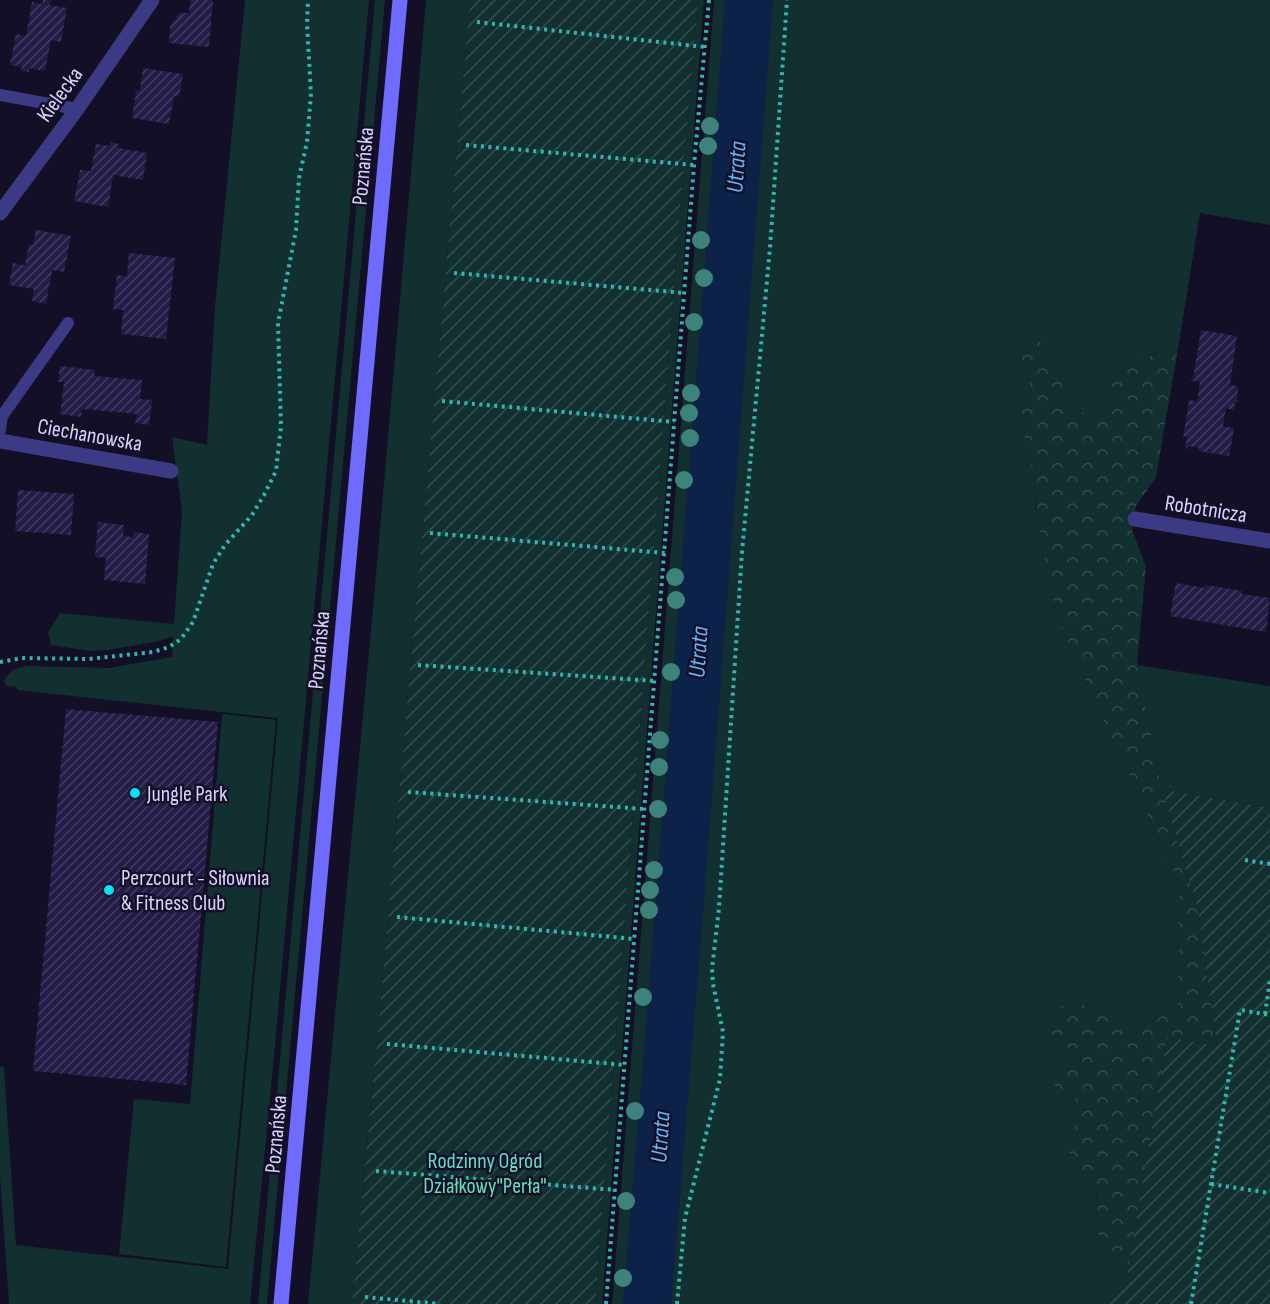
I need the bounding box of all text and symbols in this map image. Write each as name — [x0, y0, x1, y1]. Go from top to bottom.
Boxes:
street label: Kielecka — [31, 62, 89, 128]
street label: Poznańska — [347, 126, 380, 206]
water label: Utrata — [720, 140, 753, 194]
street label: Ciechanowska — [35, 413, 144, 458]
street label: Robotnicza — [1163, 490, 1249, 529]
street label: Poznańska — [303, 610, 336, 690]
water label: Utrata — [682, 625, 715, 679]
place label: Jungle Park — [146, 781, 228, 808]
marker: Jungle Park — [128, 786, 142, 800]
place label: Perzcourt - Siłownia & Fitness Club — [121, 865, 269, 917]
marker: Perzcourt - Siłownia & Fitness Club — [102, 883, 116, 897]
street label: Poznańska — [260, 1094, 293, 1174]
water label: Utrata — [644, 1110, 677, 1164]
park label: Rodzinny Ogród Działkowy"Perła" — [423, 1148, 547, 1200]

